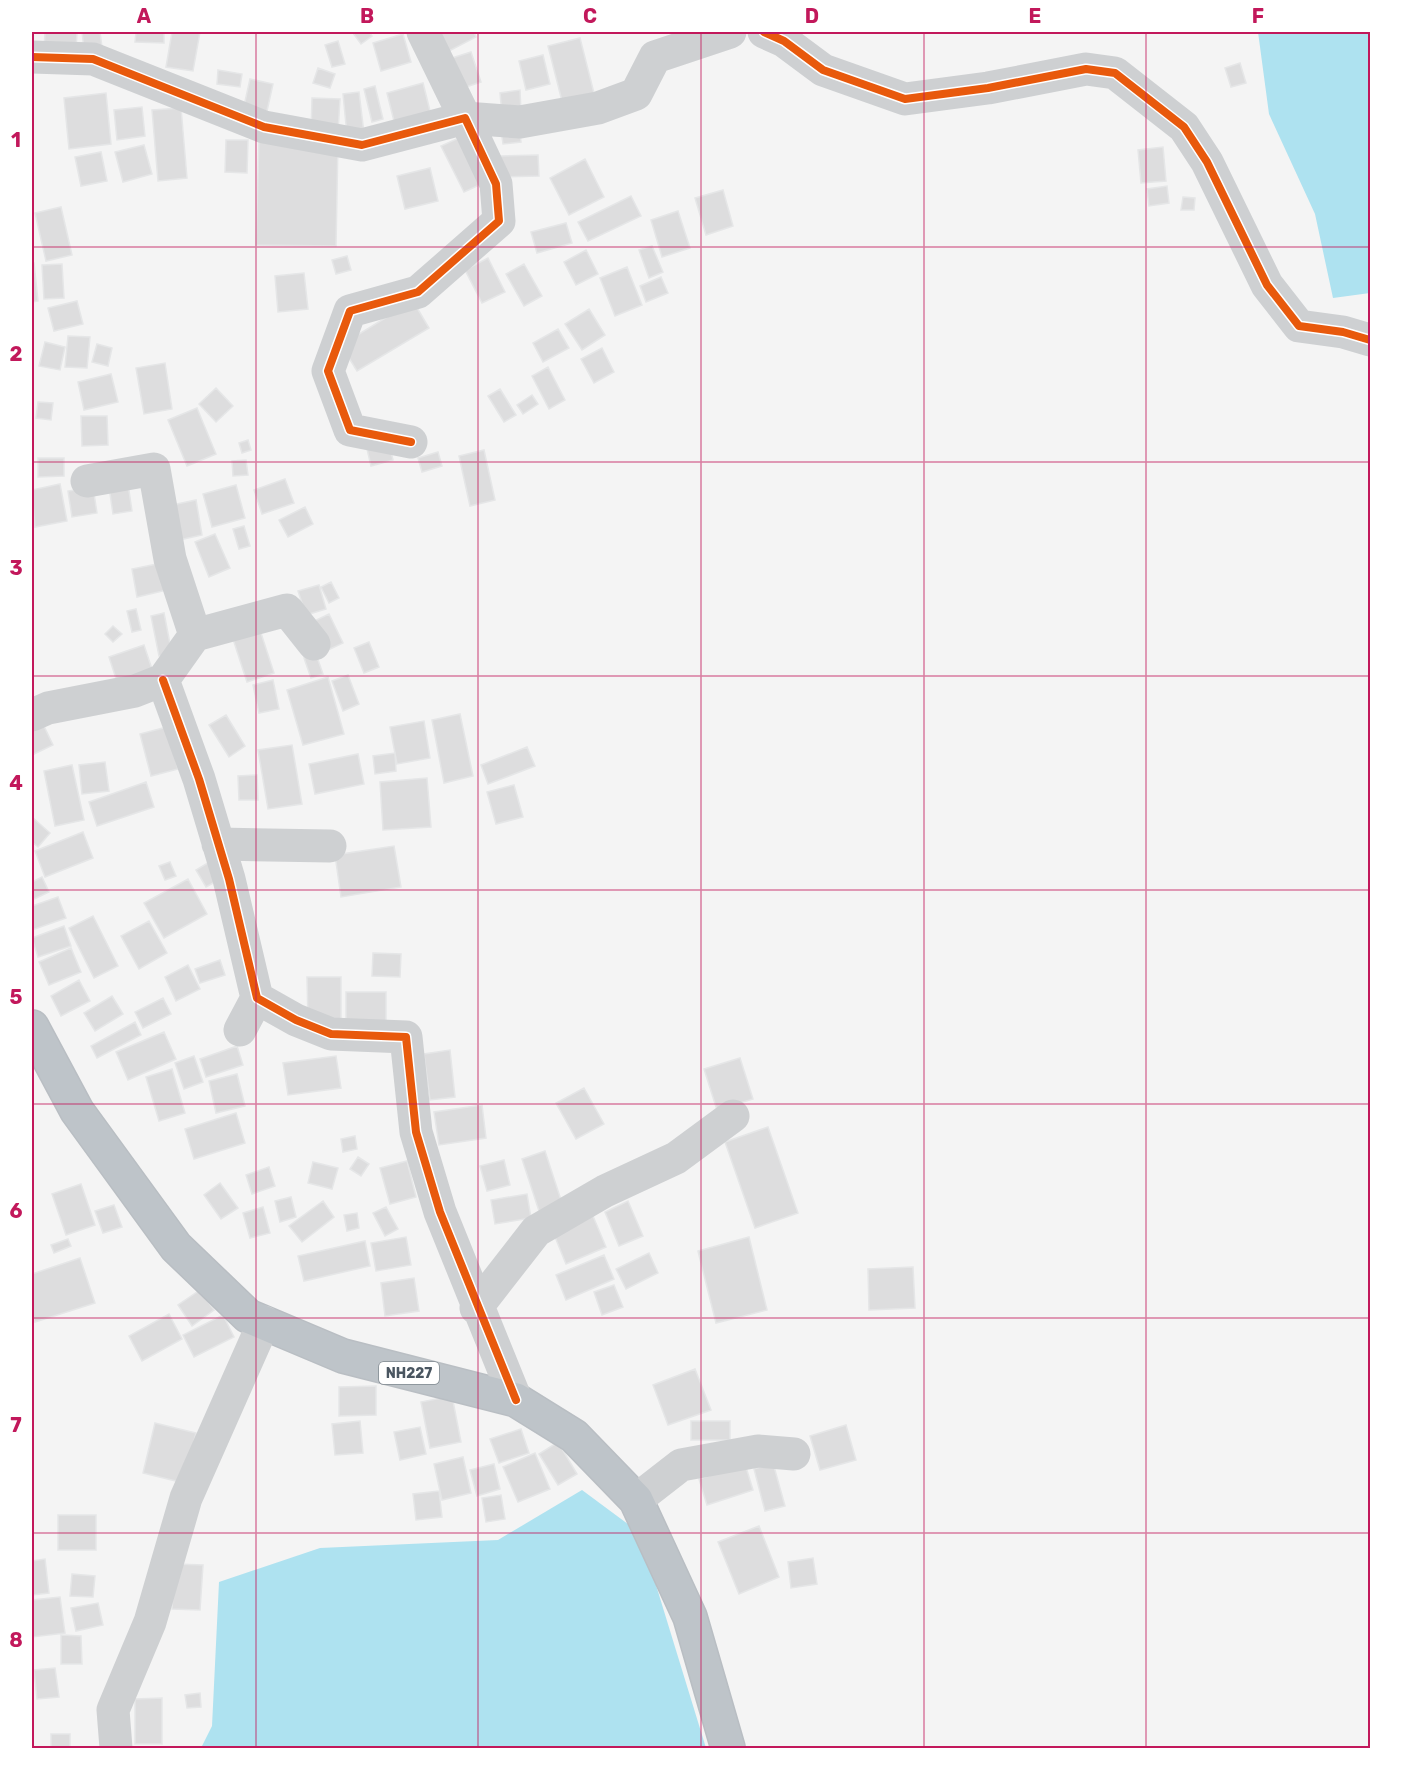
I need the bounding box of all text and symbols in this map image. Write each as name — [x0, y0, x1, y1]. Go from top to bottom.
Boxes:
text: A — [137, 4, 152, 28]
text: B — [360, 4, 374, 28]
text: C — [583, 4, 597, 28]
text: D — [805, 4, 819, 28]
text: E — [1029, 4, 1041, 28]
text: F — [1252, 4, 1264, 28]
text: 1 — [11, 128, 21, 152]
text: 2 — [10, 342, 23, 366]
text: 3 — [9, 556, 23, 580]
text: 4 — [9, 771, 23, 795]
text: 5 — [10, 985, 23, 1009]
text: 6 — [9, 1199, 23, 1223]
road number: NH227 — [379, 1362, 439, 1384]
text: 7 — [10, 1413, 22, 1437]
text: 8 — [9, 1628, 23, 1652]

